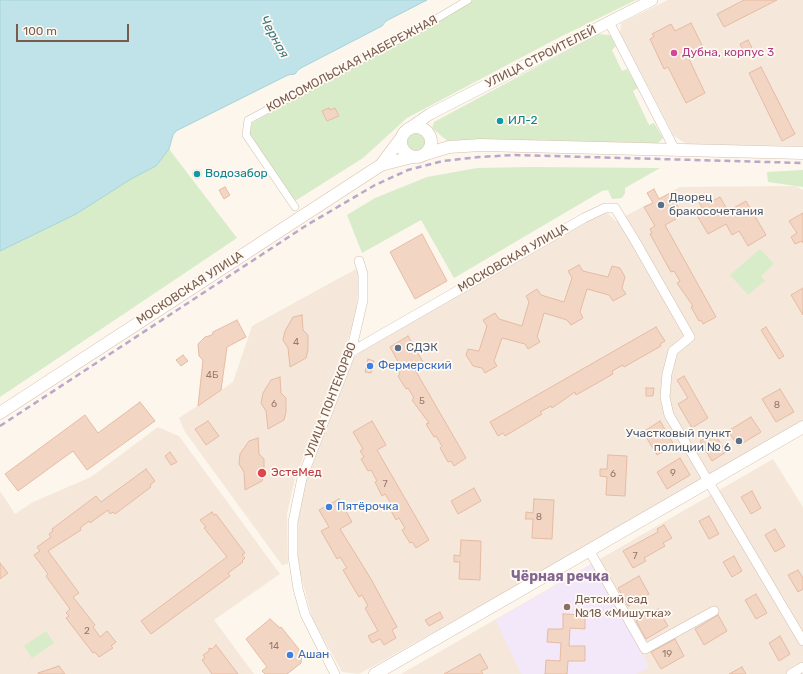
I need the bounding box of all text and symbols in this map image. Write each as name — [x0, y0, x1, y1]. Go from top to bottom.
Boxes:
water label: Черная — [256, 13, 292, 61]
street label: КОМСОМОЛЬСКАЯ НАБЕРЕЖНАЯ — [264, 13, 440, 115]
scale bar — [18, 16, 131, 42]
street label: УЛИЦА СТРОИТЕЛЕЙ — [483, 23, 599, 91]
text: 100 m — [23, 24, 57, 38]
place label: Дубна, корпус 3 — [682, 46, 774, 60]
marker: Дубна, корпус 3 — [669, 48, 679, 58]
place label: ИЛ-2 — [508, 114, 538, 128]
marker: ИЛ-2 — [495, 116, 505, 126]
place label: Водозабор — [205, 167, 268, 181]
marker: Водозабор — [192, 169, 202, 179]
place label: Дворец бракосочетания — [669, 191, 764, 219]
marker: Дворец бракосочетания — [656, 200, 666, 210]
street label: МОСКОВСКАЯ УЛИЦА — [455, 221, 571, 295]
street label: МОСКОВСКАЯ УЛИЦА — [134, 248, 246, 328]
house number: 4 — [293, 336, 299, 348]
street label: УЛИЦА ПОНТЕКОРВО — [302, 340, 360, 460]
place label: СДЭК — [406, 341, 438, 355]
marker: СДЭК — [393, 343, 403, 353]
place label: Фермерский — [378, 359, 452, 373]
marker: Фермерский — [365, 361, 375, 371]
house number: 4Б — [206, 369, 218, 381]
house number: 5 — [419, 395, 425, 407]
house number: 6 — [271, 398, 277, 410]
house number: 8 — [774, 399, 780, 411]
place label: Участковый пункт полиции № 6 — [626, 427, 731, 455]
marker: Участковый пункт полиции № 6 — [734, 436, 744, 446]
place label: ЭстеМед — [271, 466, 322, 480]
marker: ЭстеМед — [256, 467, 268, 479]
house number: 9 — [670, 467, 676, 479]
house number: 6 — [610, 468, 616, 480]
house number: 7 — [382, 478, 388, 490]
place label: Пятёрочка — [337, 500, 399, 514]
marker: Пятёрочка — [324, 502, 334, 512]
house number: 8 — [536, 511, 542, 523]
house number: 7 — [632, 550, 638, 562]
district label: Чёрная речка — [511, 569, 609, 585]
place label: Детский сад №18 «Мишутка» — [575, 593, 671, 621]
marker: Детский сад №18 «Мишутка» — [562, 602, 572, 612]
house number: 2 — [84, 625, 90, 637]
house number: 14 — [269, 640, 279, 652]
place label: Ашан — [298, 648, 329, 662]
house number: 19 — [662, 648, 672, 660]
marker: Ашан — [285, 650, 295, 660]

